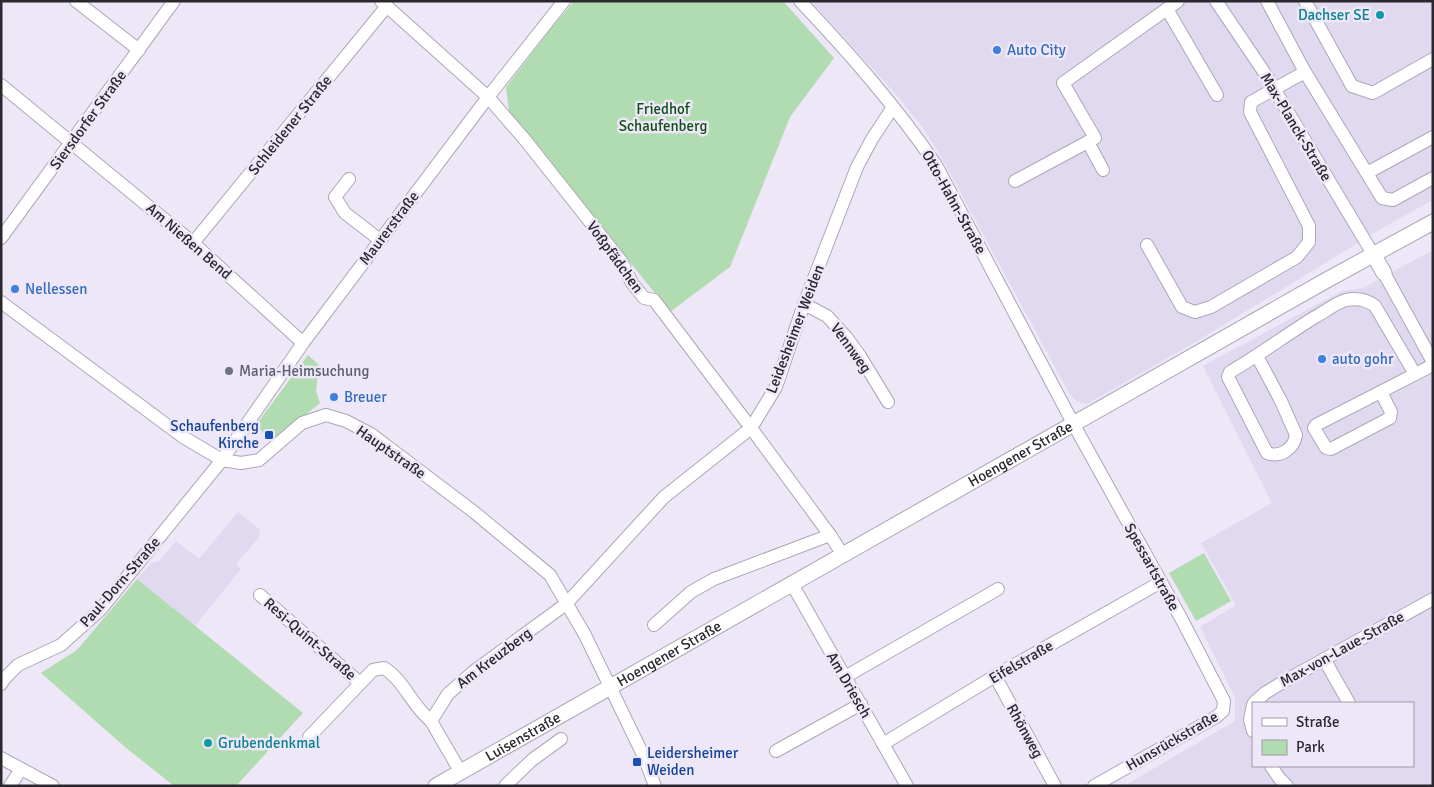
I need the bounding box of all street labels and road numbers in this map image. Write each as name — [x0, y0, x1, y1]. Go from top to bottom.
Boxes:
street label: Siersdorfer Straße — [46, 67, 130, 173]
street label: Max-Planck-Straße — [1257, 69, 1335, 185]
street label: Schleidener Straße — [244, 72, 336, 178]
street label: Otto-Hahn-Straße — [918, 147, 990, 257]
street label: Maurerstraße — [355, 187, 423, 269]
street label: Am Nießen Bend — [143, 199, 235, 283]
street label: Voßpfädchen — [583, 218, 647, 296]
street label: Leidesheimer Weiden — [762, 262, 828, 396]
street label: Vennweg — [827, 319, 875, 377]
street label: Hoengener Straße — [965, 417, 1076, 491]
street label: Hauptstraße — [353, 421, 429, 483]
street label: Spessartstraße — [1121, 520, 1183, 614]
street label: Paul-Dorn-Straße — [76, 533, 164, 631]
street label: Resi-Quint-Straße — [260, 594, 360, 684]
street label: Max-von-Laue-Straße — [1277, 607, 1407, 691]
street label: Hoengener Straße — [614, 617, 724, 690]
street label: Am Kreuzberg — [453, 624, 535, 692]
street label: Eifelstraße — [986, 636, 1056, 688]
street label: Am Driesch — [823, 649, 875, 721]
street label: Rhönweg — [1003, 701, 1047, 761]
street label: Hunsrückstraße — [1123, 707, 1221, 775]
street label: Luisenstraße — [482, 708, 564, 765]

